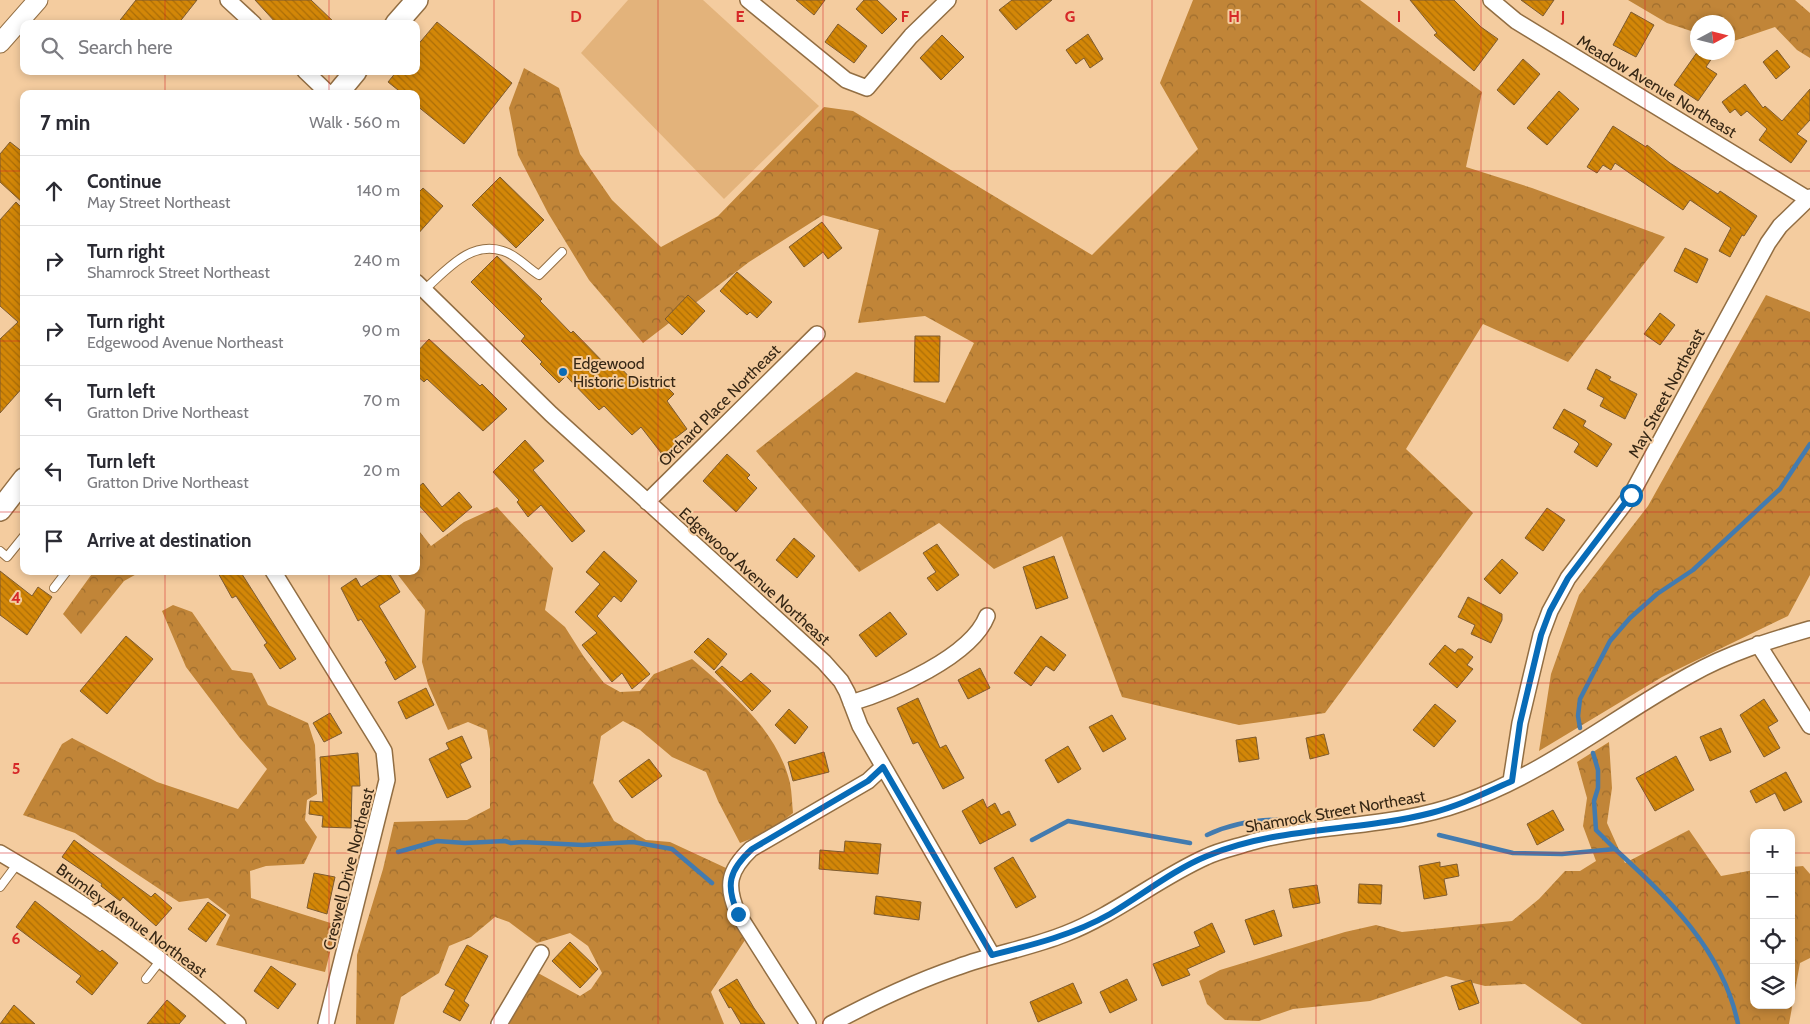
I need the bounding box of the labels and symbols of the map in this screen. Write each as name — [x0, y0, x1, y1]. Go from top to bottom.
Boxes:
text: D — [570, 7, 582, 26]
text: E — [735, 7, 745, 26]
text: F — [901, 7, 910, 26]
text: G — [1065, 7, 1075, 26]
text: H — [1228, 7, 1240, 26]
text: I — [1397, 7, 1401, 26]
text: J — [1560, 7, 1565, 26]
north arrow — [1690, 15, 1735, 60]
street label: Meadow Avenue Northeast — [1574, 31, 1740, 142]
street label: May Street Northeast — [1624, 325, 1709, 461]
street label: Orchard Place Northeast — [655, 340, 785, 470]
place label: Edgewood Historic District — [573, 354, 676, 391]
marker: Edgewood Historic District — [557, 366, 569, 378]
route start — [1620, 484, 1643, 507]
street label: Edgewood Avenue Northeast — [675, 504, 834, 650]
text: 4 — [11, 588, 21, 607]
text: 5 — [12, 759, 20, 778]
street label: Creswell Drive Northeast — [319, 785, 378, 952]
street label: Shamrock Street Northeast — [1243, 786, 1427, 837]
street label: Brumley Avenue Northeast — [53, 859, 211, 982]
route end — [727, 903, 750, 926]
text: 6 — [12, 929, 21, 948]

